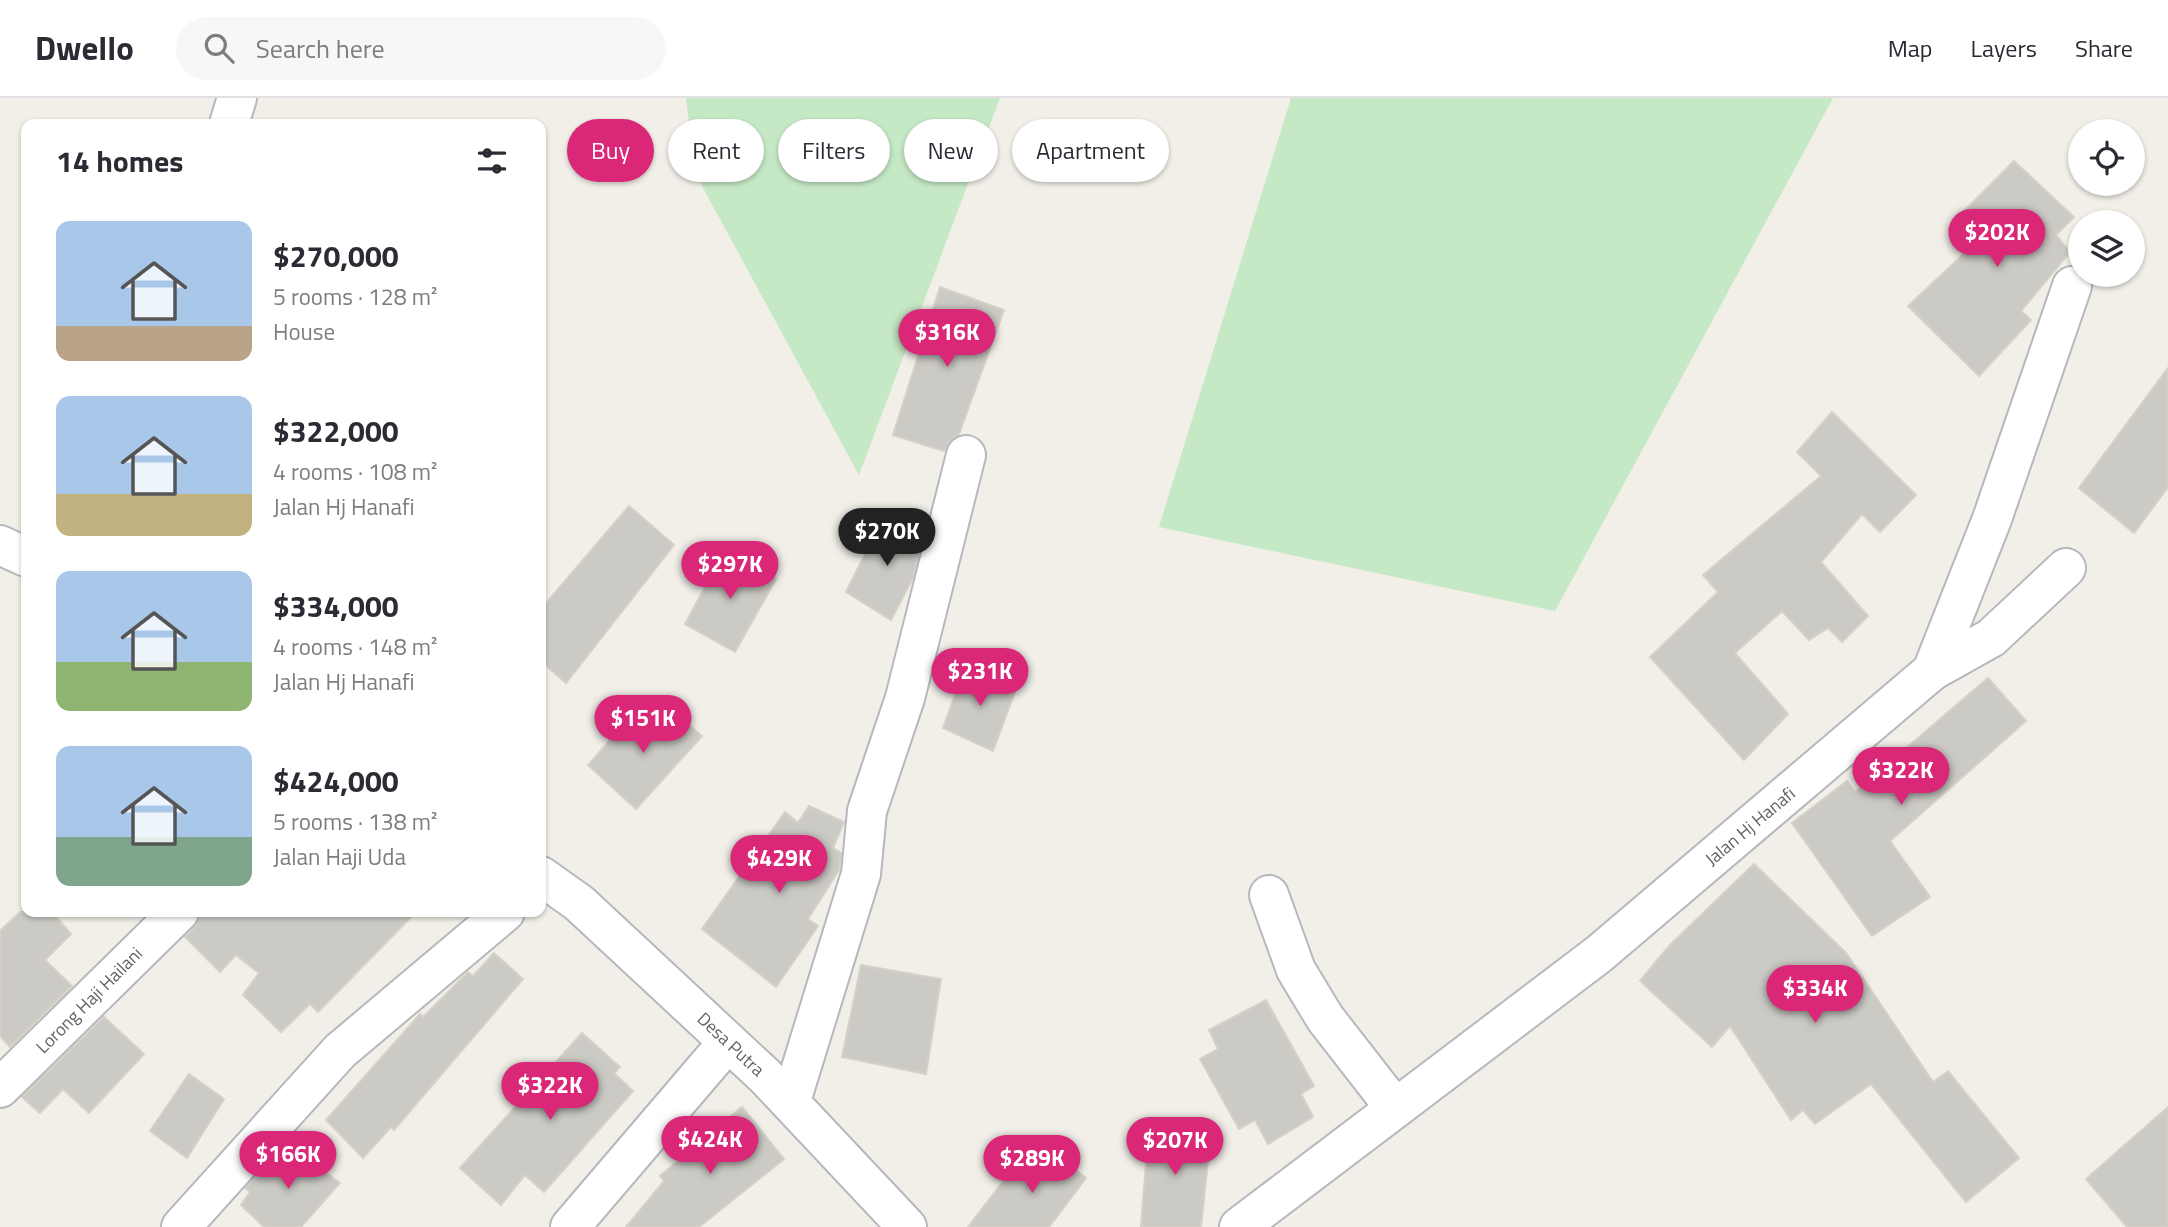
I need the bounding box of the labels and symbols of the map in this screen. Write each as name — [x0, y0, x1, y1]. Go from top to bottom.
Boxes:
pin: $202K — [1948, 209, 2046, 269]
pin: $316K — [898, 310, 996, 369]
pin: $270K — [838, 508, 936, 568]
pin: $297K — [681, 542, 779, 601]
pin: $231K — [931, 648, 1029, 708]
pin: $151K — [594, 696, 692, 755]
pin: $322K — [1852, 748, 1950, 807]
street label: Jalan Hj Hanafi — [1699, 780, 1801, 872]
pin: $429K — [730, 836, 828, 895]
street label: Lorong Haji Hailani — [29, 940, 149, 1060]
pin: $334K — [1766, 965, 1864, 1025]
street label: Desa Putra — [691, 1006, 771, 1082]
pin: $322K — [501, 1062, 599, 1122]
pin: $424K — [661, 1116, 759, 1176]
pin: $207K — [1126, 1118, 1224, 1177]
pin: $166K — [239, 1132, 337, 1191]
pin: $289K — [983, 1136, 1081, 1195]

